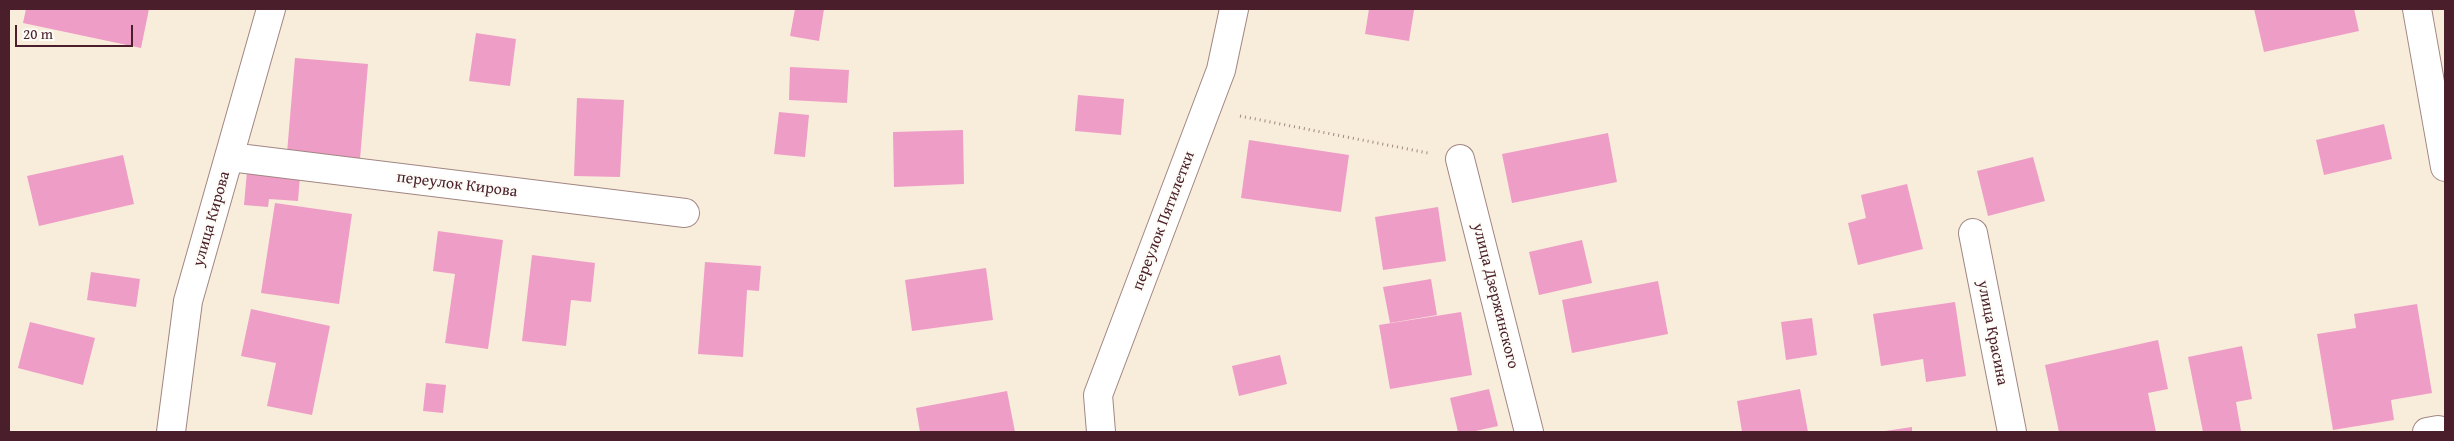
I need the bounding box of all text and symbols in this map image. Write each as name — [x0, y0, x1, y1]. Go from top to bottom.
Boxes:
scale bar — [18, 15, 135, 47]
text: 20 m — [23, 23, 53, 44]
street label: переулок Пятилетки — [1129, 149, 1199, 293]
street label: переулок Кирова — [396, 168, 518, 202]
street label: улица Кирова — [189, 169, 235, 269]
street label: улица Дзержинского — [1468, 221, 1522, 371]
street label: улица Красина — [1972, 279, 2012, 387]

